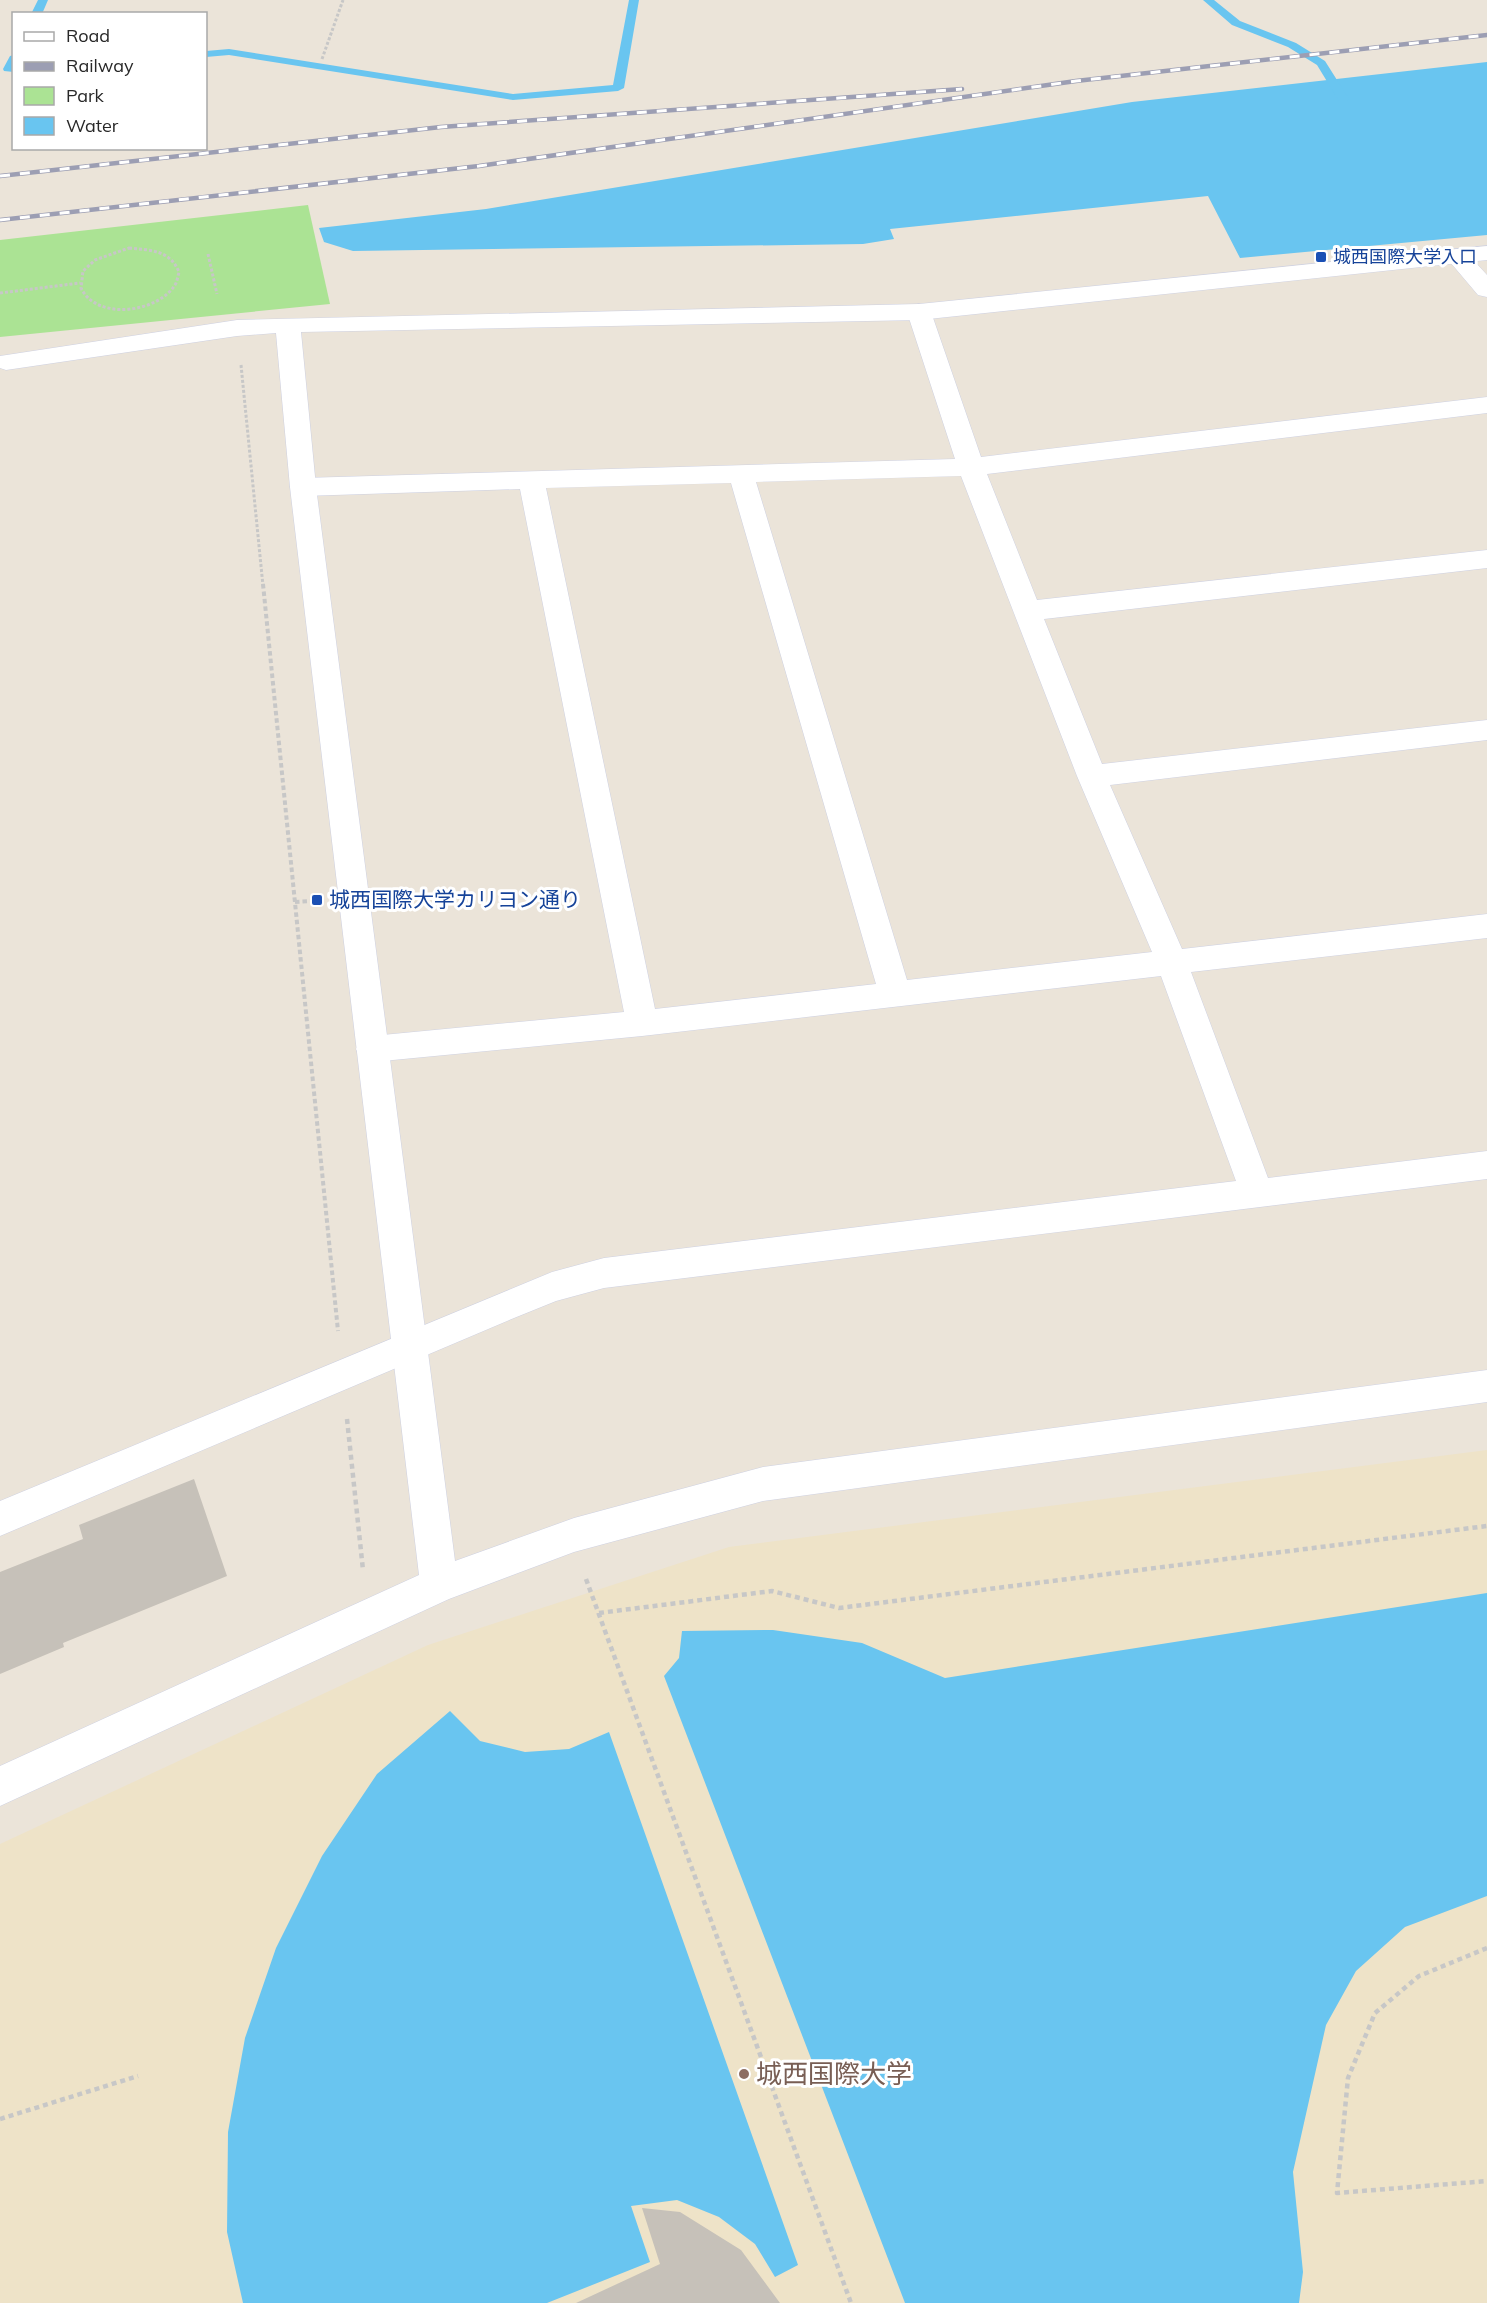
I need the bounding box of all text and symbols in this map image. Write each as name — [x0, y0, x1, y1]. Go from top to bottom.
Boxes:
legend — [12, 12, 207, 150]
text: Road — [66, 24, 110, 47]
text: Railway — [66, 54, 134, 77]
text: Park — [66, 84, 105, 107]
text: Water — [66, 114, 119, 137]
place label: 城西国際大学入口 — [1333, 245, 1477, 268]
marker: 城西国際大学入口 — [1314, 250, 1328, 264]
place label: 城西国際大学カリヨン通り — [329, 886, 581, 912]
marker: 城西国際大学カリヨン通り — [310, 893, 324, 907]
place label: 城西国際大学 — [756, 2057, 912, 2090]
marker: 城西国際大学 — [737, 2067, 751, 2081]

